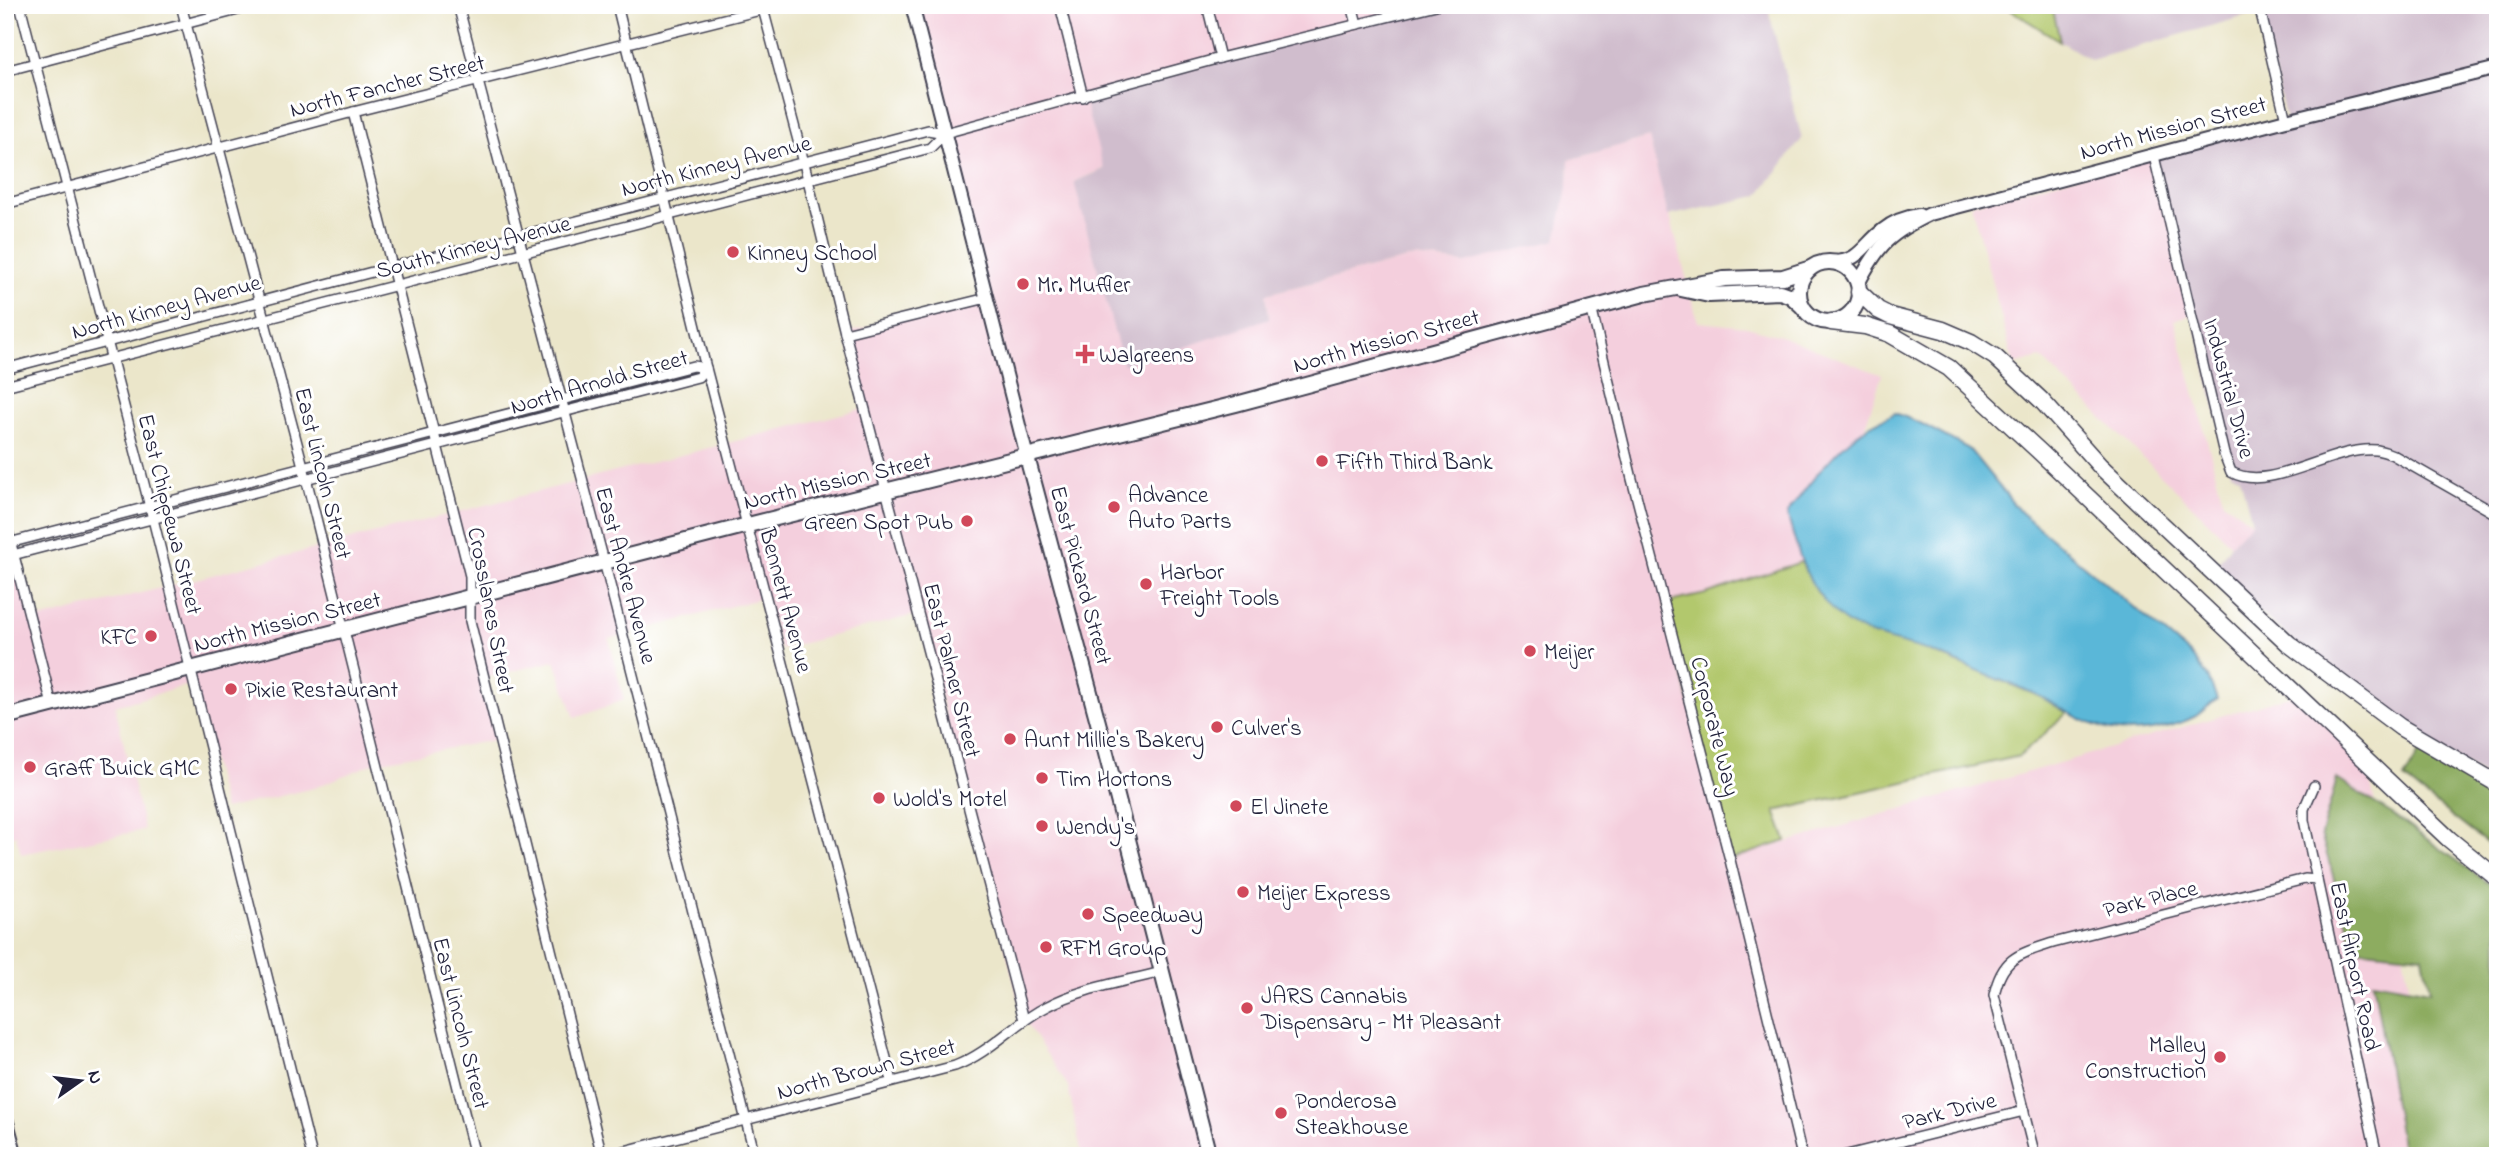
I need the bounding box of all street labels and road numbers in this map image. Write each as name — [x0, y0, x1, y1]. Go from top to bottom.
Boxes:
street label: North Fancher Street — [287, 47, 489, 128]
street label: North Mission Street — [2077, 89, 2271, 170]
street label: North Kinney Avenue — [618, 128, 816, 209]
street label: South Kinney Avenue — [373, 208, 576, 291]
street label: North Kinney Avenue — [68, 267, 266, 351]
street label: North Mission Street — [1290, 302, 1484, 383]
street label: Industrial Drive — [2193, 315, 2262, 463]
street label: North Arnold Street — [507, 342, 693, 425]
street label: East Lincoln Street — [284, 384, 359, 563]
street label: East Chippewa Street — [128, 411, 210, 619]
street label: North Mission Street — [740, 445, 935, 520]
street label: East Pickard Street — [1040, 482, 1119, 669]
street label: East Andre Avenue — [585, 484, 664, 668]
street label: Bennett Avenue — [749, 524, 820, 677]
street label: Crosslanes Street — [457, 525, 522, 697]
street label: East Palmer Street — [913, 580, 988, 762]
street label: North Mission Street — [191, 584, 385, 663]
street label: Corporate Way — [1678, 653, 1747, 800]
street label: Park Place — [2100, 873, 2202, 928]
street label: East Airport Road — [2320, 879, 2388, 1054]
street label: East Lincoln Street — [422, 934, 497, 1113]
street label: North Brown Street — [774, 1031, 960, 1110]
street label: Park Drive — [1899, 1085, 2001, 1140]

